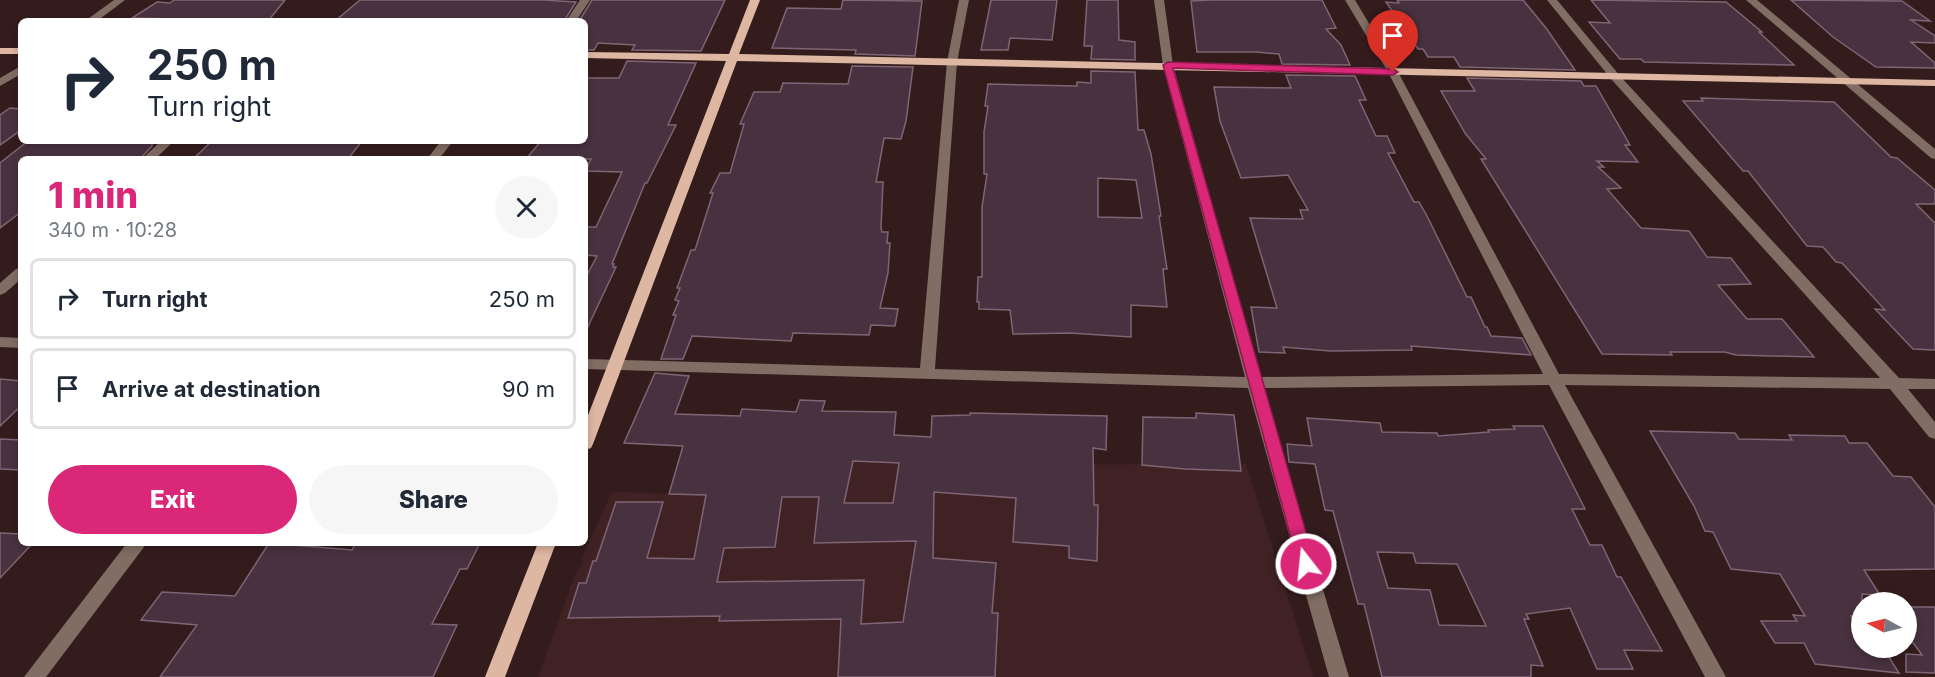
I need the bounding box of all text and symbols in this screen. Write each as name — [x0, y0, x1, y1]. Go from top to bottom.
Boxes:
pin — [1367, 10, 1418, 72]
icon: arrive — [1376, 19, 1409, 52]
text: 250 m — [147, 39, 277, 90]
icon: right — [48, 42, 126, 120]
text: Turn right — [147, 90, 271, 123]
text: 1 min — [48, 173, 138, 217]
button: close — [495, 176, 558, 239]
text: 340 m · 10:28 — [48, 218, 177, 242]
icon: right — [51, 282, 84, 315]
text: Turn right — [102, 286, 208, 312]
text: 250 m — [489, 286, 555, 312]
icon: arrive — [51, 372, 84, 405]
text: Arrive at destination — [102, 376, 321, 402]
text: 90 m — [502, 376, 555, 402]
button: Exit — [48, 465, 297, 534]
button: Share — [309, 465, 558, 534]
position arrow — [1274, 532, 1338, 596]
north arrow — [1851, 592, 1917, 658]
map controls — [1851, 592, 1917, 658]

